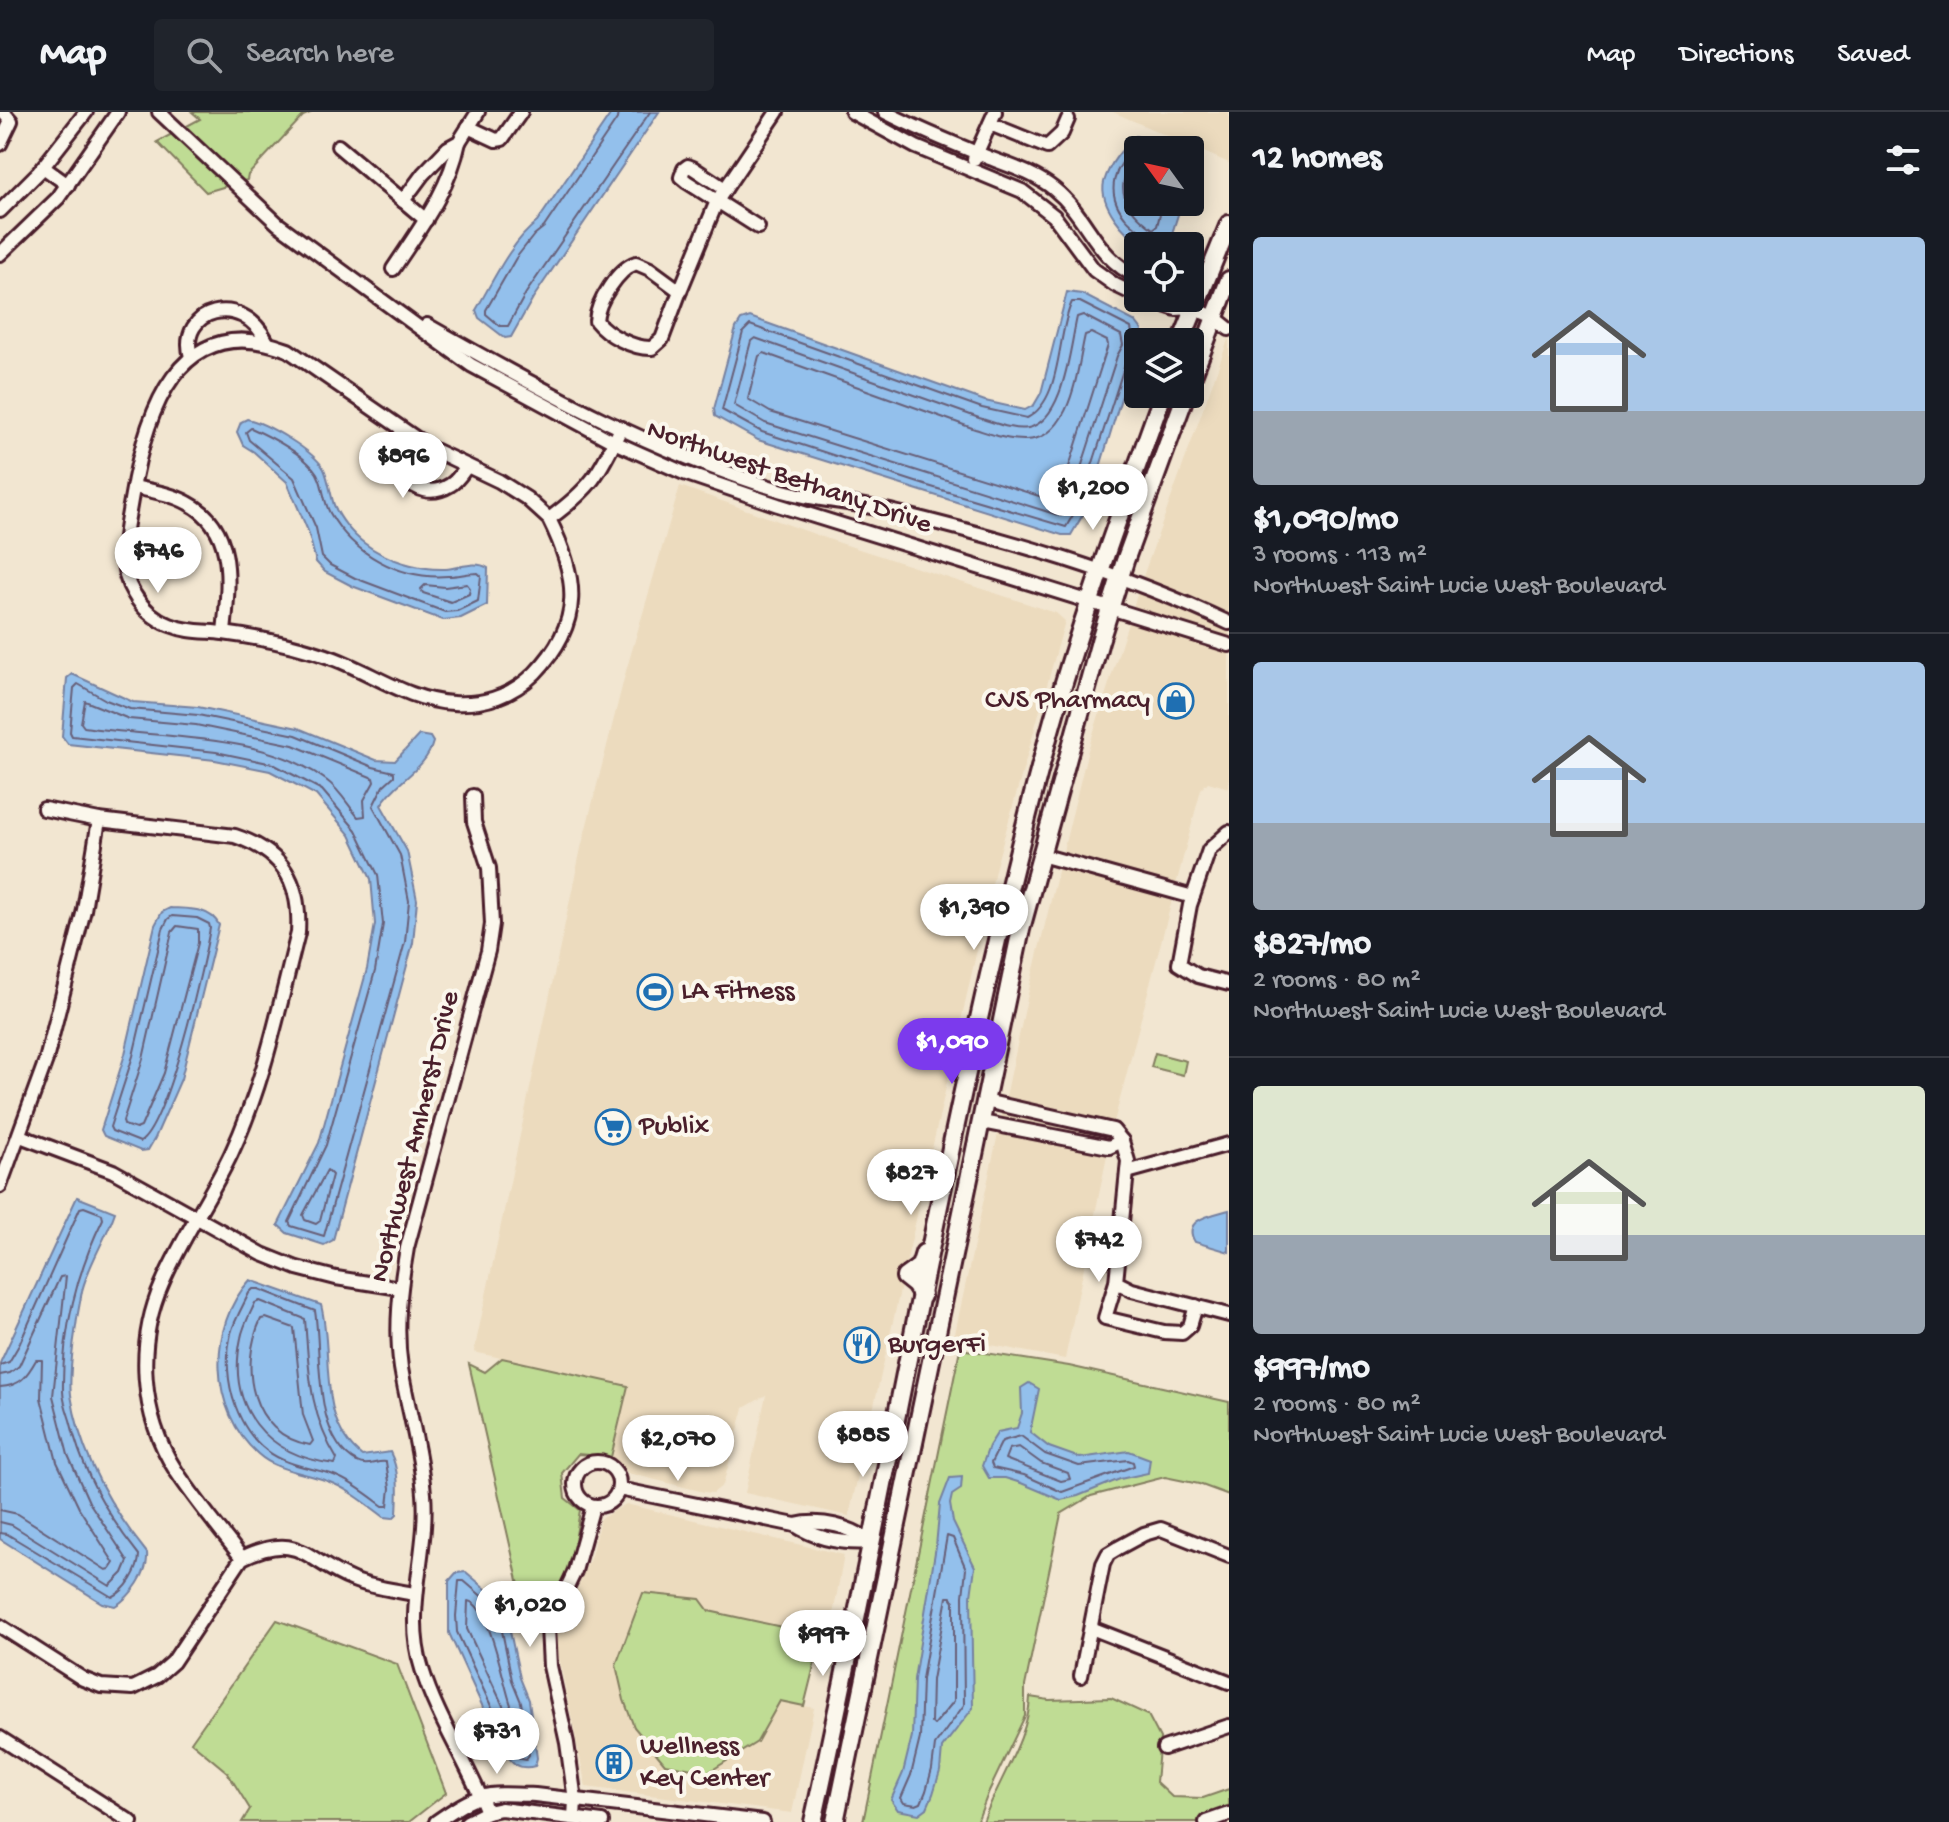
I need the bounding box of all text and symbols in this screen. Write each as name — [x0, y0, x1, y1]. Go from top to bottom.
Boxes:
search box — [154, 19, 714, 91]
text: Map — [40, 33, 106, 77]
icon: search — [182, 33, 226, 77]
text: Search here — [246, 38, 394, 73]
text: Map — [1587, 39, 1635, 72]
text: Directions — [1679, 39, 1793, 72]
text: Saved — [1837, 39, 1909, 72]
north arrow — [1124, 136, 1204, 216]
map controls — [1124, 136, 1204, 408]
icon: filters — [1881, 138, 1925, 182]
text: 12 homes — [1253, 140, 1382, 180]
button: locate — [1124, 232, 1204, 312]
icon: home — [1517, 289, 1661, 433]
button: layers — [1124, 328, 1204, 408]
street label: Northwest Bethany Drive — [642, 414, 936, 542]
pin: $896 — [356, 432, 450, 500]
text: $896 — [377, 442, 429, 473]
pin: $1,200 — [1028, 464, 1158, 532]
text: $1,200 — [1057, 474, 1129, 505]
text: $1,090/mo — [1253, 501, 1398, 541]
pin: $746 — [111, 527, 205, 595]
text: $746 — [133, 537, 183, 568]
text: 3 rooms · 113 m² — [1253, 541, 1427, 572]
text: Northwest Saint Lucie West Boulevard — [1253, 572, 1665, 603]
shop icon: CVS Pharmacy — [1157, 682, 1195, 720]
place label: CVS Pharmacy — [985, 685, 1150, 718]
icon: home — [1517, 714, 1661, 858]
pin: $1,390 — [909, 884, 1039, 952]
text: $1,390 — [938, 894, 1010, 925]
text: $827/mo — [1253, 926, 1371, 966]
text: 2 rooms · 80 m² — [1253, 966, 1421, 997]
sports icon: LA Fitness — [636, 973, 674, 1011]
place label: LA Fitness — [681, 976, 795, 1009]
street label: Northwest Amherst Drive — [364, 987, 468, 1286]
text: Northwest Saint Lucie West Boulevard — [1253, 997, 1665, 1028]
pin: $1,090 — [887, 1018, 1017, 1086]
text: $1,090 — [916, 1028, 988, 1059]
supermarket icon: Publix — [594, 1108, 632, 1146]
place label: Publix — [638, 1111, 710, 1144]
icon: home — [1517, 1138, 1661, 1282]
pin: $827 — [864, 1149, 958, 1217]
text: $827 — [885, 1159, 937, 1190]
pin: $742 — [1052, 1216, 1146, 1284]
text: $742 — [1074, 1226, 1124, 1257]
restaurant icon: BurgerFi — [843, 1326, 881, 1364]
place label: BurgerFi — [887, 1329, 986, 1362]
text: $997/mo — [1253, 1350, 1370, 1390]
text: 2 rooms · 80 m² — [1253, 1390, 1421, 1421]
pin: $885 — [816, 1411, 910, 1479]
pin: $2,070 — [613, 1415, 743, 1483]
text: $885 — [836, 1421, 890, 1452]
text: Northwest Saint Lucie West Boulevard — [1253, 1421, 1665, 1452]
text: $2,070 — [640, 1425, 716, 1456]
pin: $1,020 — [465, 1581, 595, 1649]
text: $1,020 — [494, 1591, 566, 1622]
pin: $997 — [776, 1610, 870, 1678]
text: $997 — [797, 1620, 849, 1651]
pin: $731 — [450, 1708, 544, 1776]
text: $731 — [472, 1718, 522, 1749]
place label: Wellness Key Center — [640, 1731, 771, 1796]
building icon: Wellness Key Center — [595, 1744, 633, 1782]

